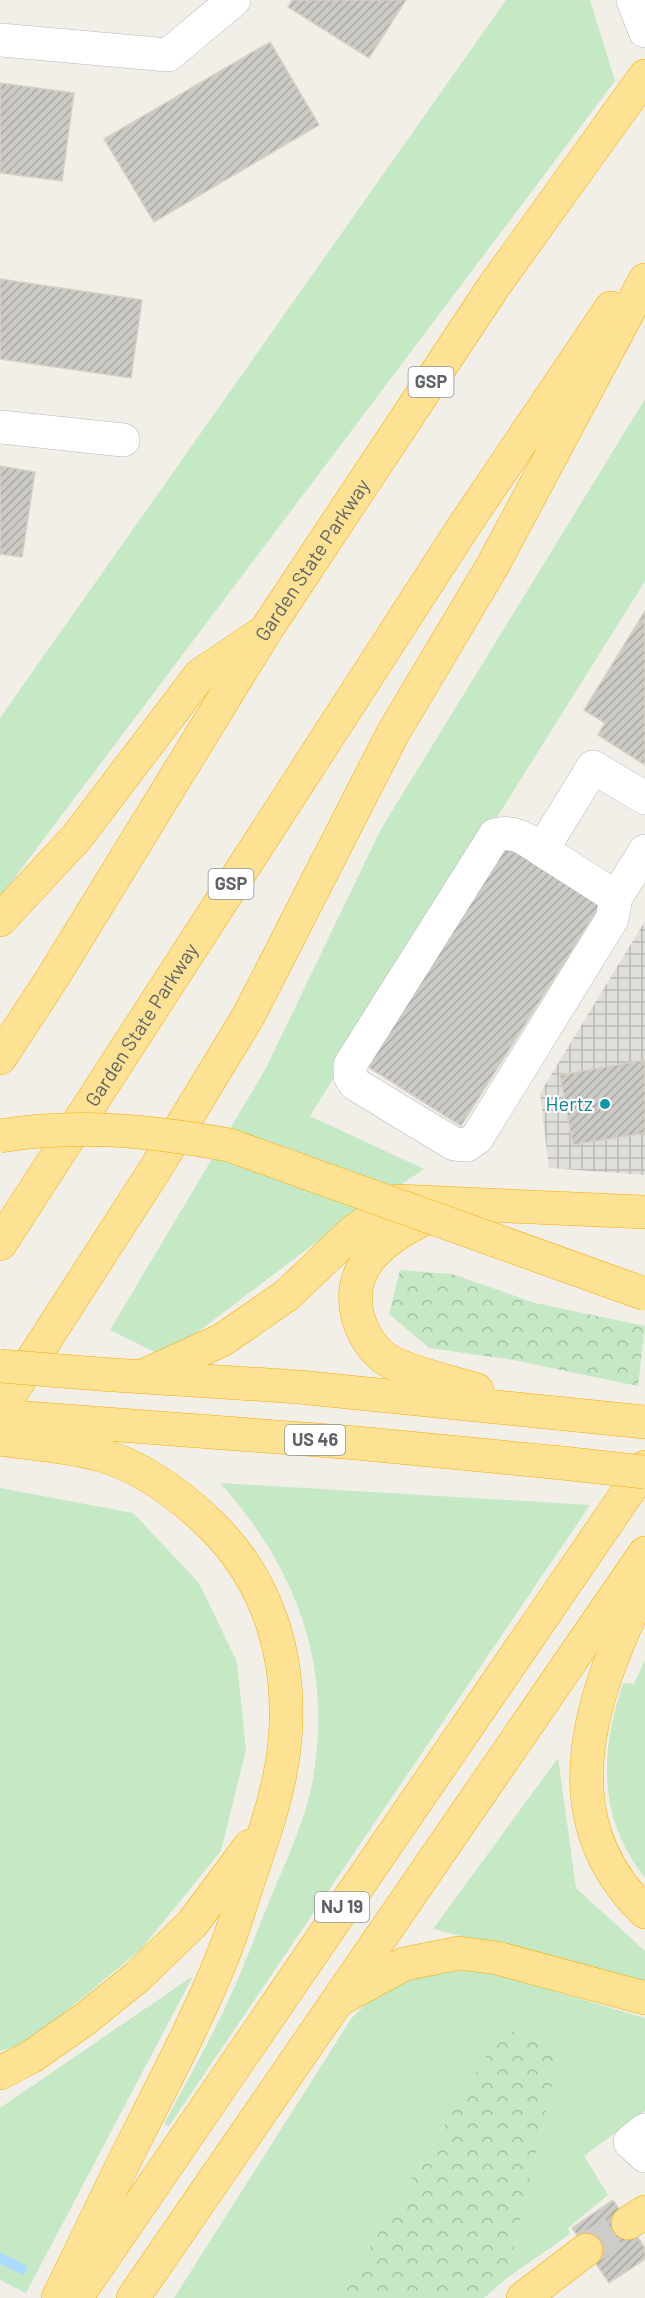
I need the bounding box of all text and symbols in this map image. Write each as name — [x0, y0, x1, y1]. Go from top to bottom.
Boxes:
road number: GSP — [408, 367, 454, 397]
street label: Garden State Parkway — [249, 474, 374, 645]
road number: GSP — [208, 869, 254, 899]
street label: Garden State Parkway — [79, 938, 202, 1110]
place label: Hertz — [546, 1091, 593, 1115]
marker: Hertz — [598, 1097, 612, 1111]
road number: US 46 — [285, 1425, 345, 1455]
road number: NJ 19 — [315, 1892, 369, 1922]

